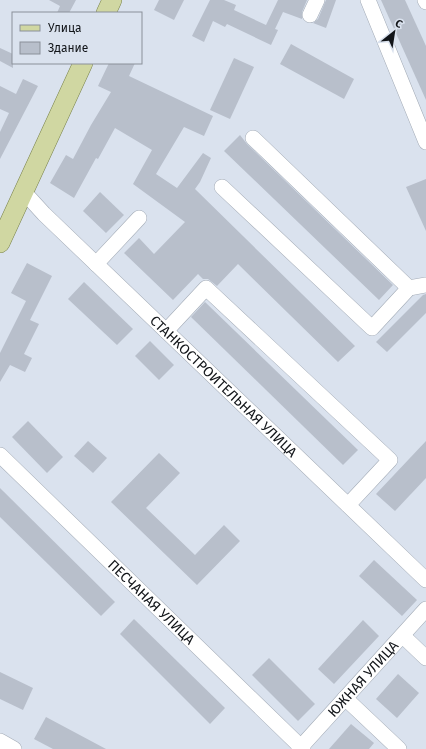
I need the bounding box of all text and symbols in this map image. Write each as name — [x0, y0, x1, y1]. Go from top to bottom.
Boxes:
legend — [12, 12, 142, 64]
north arrow — [374, 12, 414, 52]
text: С — [393, 17, 405, 31]
text: Улица — [48, 21, 82, 35]
text: Здание — [48, 41, 88, 55]
street label: СТАНКОСТРОИТЕЛЬНАЯ УЛИЦА — [147, 312, 301, 460]
street label: ПЕСЧАНАЯ УЛИЦА — [105, 556, 198, 648]
street label: ЮЖНАЯ УЛИЦА — [324, 637, 402, 720]

